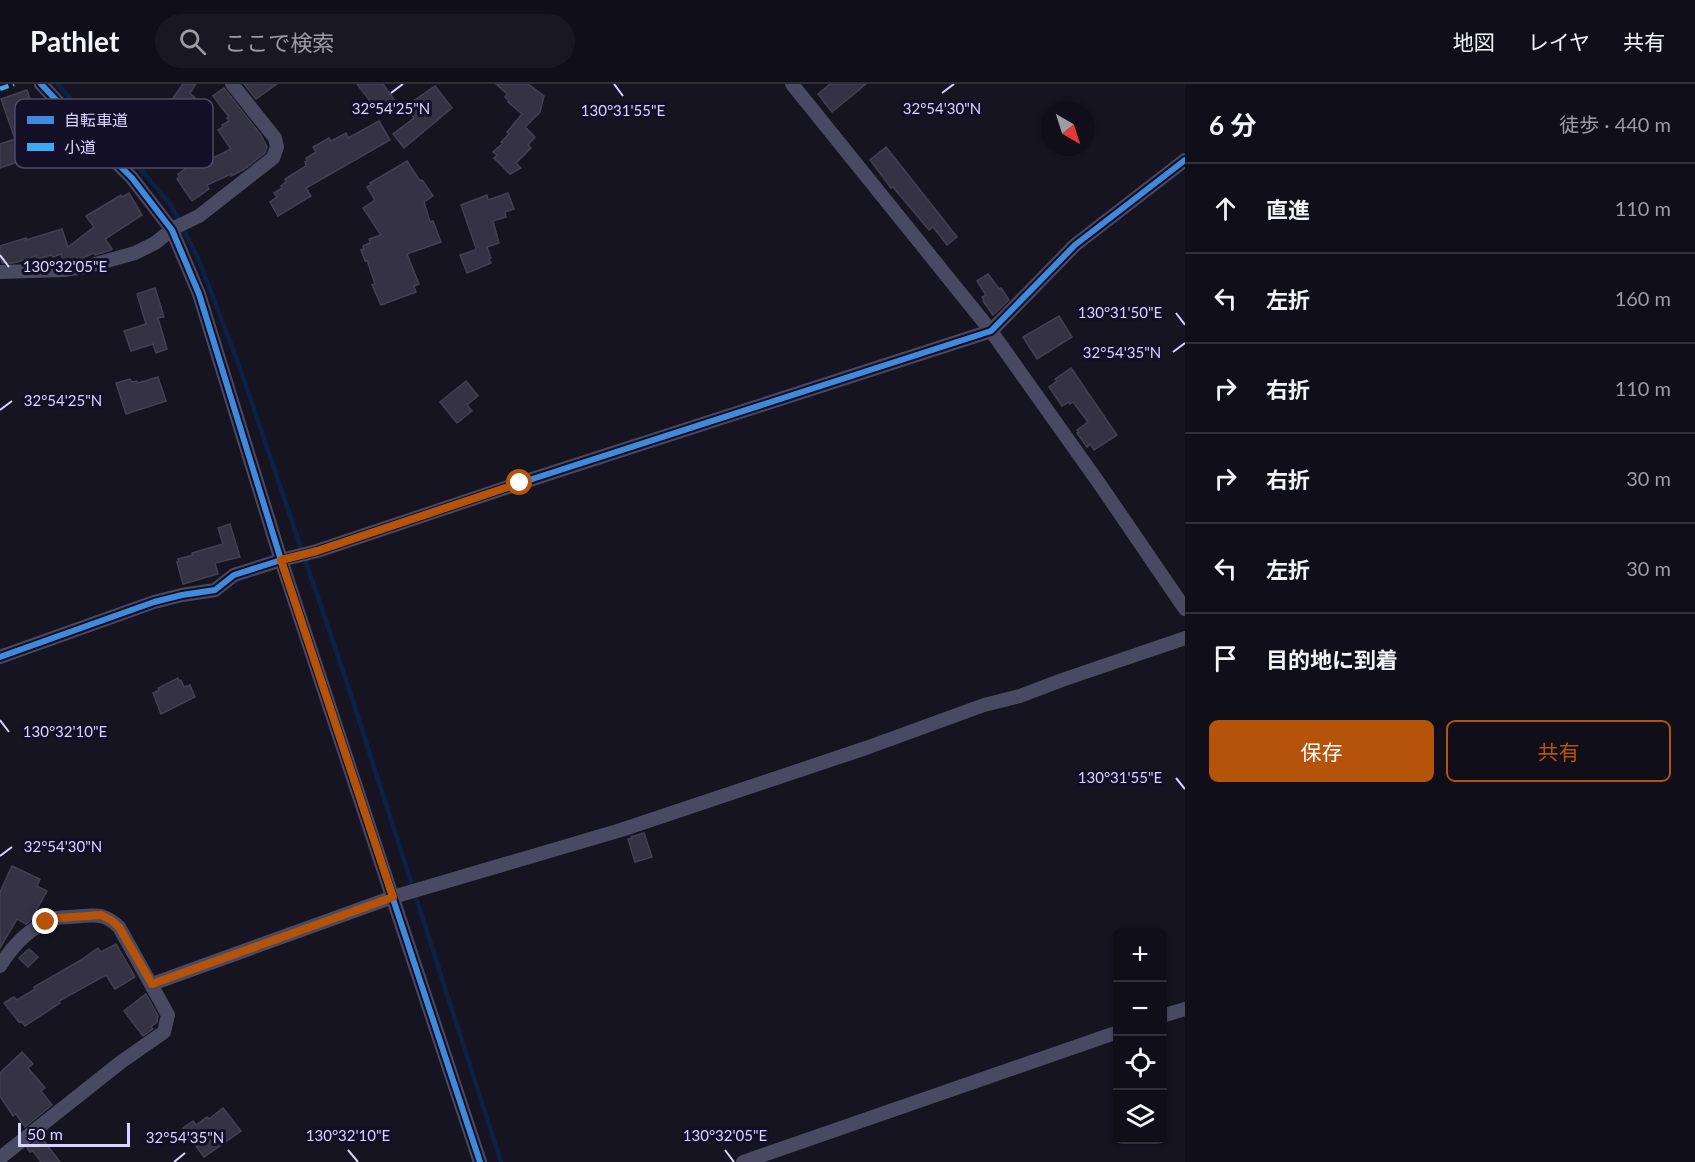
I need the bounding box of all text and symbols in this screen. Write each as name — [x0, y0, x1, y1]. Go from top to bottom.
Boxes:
search box — [155, 14, 575, 68]
text: Pathlet — [30, 24, 119, 58]
icon: search — [176, 25, 209, 58]
text: ここで検索 — [224, 29, 334, 56]
text: 地図 — [1453, 29, 1495, 54]
text: レイヤ — [1528, 29, 1590, 54]
text: 共有 — [1623, 29, 1665, 54]
legend — [15, 99, 213, 168]
text: 32°54'25"N — [352, 99, 430, 117]
text: 32°54'30"N — [903, 99, 981, 117]
text: 130°31'55"E — [581, 101, 665, 119]
north arrow — [1041, 102, 1095, 156]
text: 6 分 — [1209, 109, 1256, 141]
text: 自転車道 — [64, 110, 128, 129]
text: 徒歩 · 440 m — [1559, 112, 1671, 136]
text: 小道 — [64, 137, 96, 156]
icon: ahead — [1209, 192, 1242, 225]
text: 直進 — [1266, 196, 1310, 223]
text: 110 m — [1615, 196, 1671, 220]
text: 130°32'05"E — [23, 257, 107, 275]
icon: left — [1209, 282, 1242, 315]
text: 左折 — [1266, 286, 1310, 313]
text: 160 m — [1615, 286, 1671, 310]
text: 130°31'50"E — [1078, 303, 1162, 321]
text: 32°54'35"N — [1083, 343, 1161, 361]
icon: right — [1209, 372, 1242, 405]
text: 右折 — [1266, 376, 1310, 403]
text: 110 m — [1615, 376, 1671, 400]
text: 32°54'25"N — [24, 391, 102, 409]
icon: right — [1209, 462, 1242, 495]
text: 右折 — [1266, 466, 1310, 493]
text: 30 m — [1626, 466, 1671, 490]
route start — [506, 469, 532, 495]
icon: left — [1209, 552, 1242, 585]
text: 左折 — [1266, 556, 1310, 583]
text: 30 m — [1626, 556, 1671, 580]
icon: arrive — [1209, 642, 1242, 675]
text: 目的地に到着 — [1266, 646, 1398, 673]
button: 保存 — [1209, 720, 1434, 782]
button: 共有 — [1446, 720, 1671, 782]
text: 130°32'10"E — [23, 722, 107, 740]
text: 130°31'55"E — [1078, 768, 1162, 786]
text: 32°54'30"N — [24, 837, 102, 855]
route end — [32, 908, 58, 934]
map controls — [1113, 928, 1167, 1144]
button: + — [1113, 928, 1167, 982]
button: − — [1113, 982, 1167, 1036]
button: locate — [1113, 1036, 1167, 1090]
button: layers — [1113, 1090, 1167, 1144]
scale bar — [18, 1120, 130, 1148]
text: 50 m — [27, 1124, 63, 1143]
text: 130°32'10"E — [306, 1126, 390, 1144]
text: 130°32'05"E — [683, 1126, 767, 1144]
text: 32°54'35"N — [146, 1128, 224, 1146]

